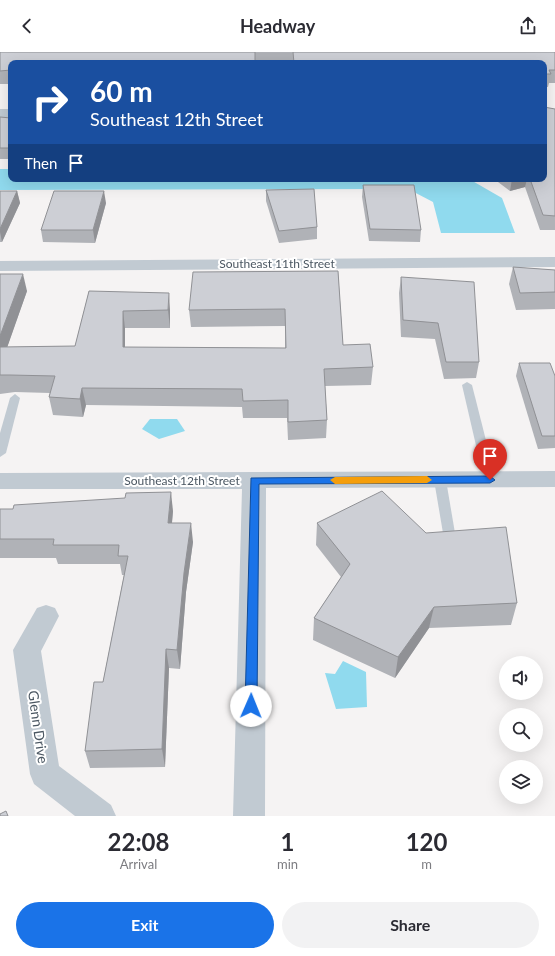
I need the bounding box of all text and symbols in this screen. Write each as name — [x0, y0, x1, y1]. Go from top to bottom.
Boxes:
icon: back — [16, 15, 38, 37]
text: Headway — [240, 15, 315, 37]
icon: share — [517, 15, 539, 37]
text: 60 m — [90, 74, 153, 108]
icon: right — [24, 76, 76, 128]
text: Southeast 12th Street — [90, 108, 263, 130]
icon: arrive — [65, 152, 87, 174]
text: Then — [24, 154, 57, 172]
street label: Southeast 11th Street — [219, 256, 335, 271]
pin — [473, 439, 507, 480]
icon: arrive — [479, 445, 501, 467]
street label: Southeast 12th Street — [124, 473, 240, 488]
map controls — [499, 656, 543, 804]
button: sound — [499, 656, 543, 700]
position arrow — [230, 685, 272, 727]
street label: Glenn Drive — [25, 689, 52, 764]
button: search — [499, 708, 543, 752]
button: layers — [499, 760, 543, 804]
text: 22:08 — [108, 827, 169, 856]
text: 1 — [281, 827, 295, 856]
text: 120 — [406, 827, 447, 856]
text: Arrival — [120, 856, 157, 872]
text: min — [277, 856, 298, 872]
text: m — [421, 856, 432, 872]
button: Exit — [16, 902, 274, 948]
button: Share — [282, 902, 539, 948]

